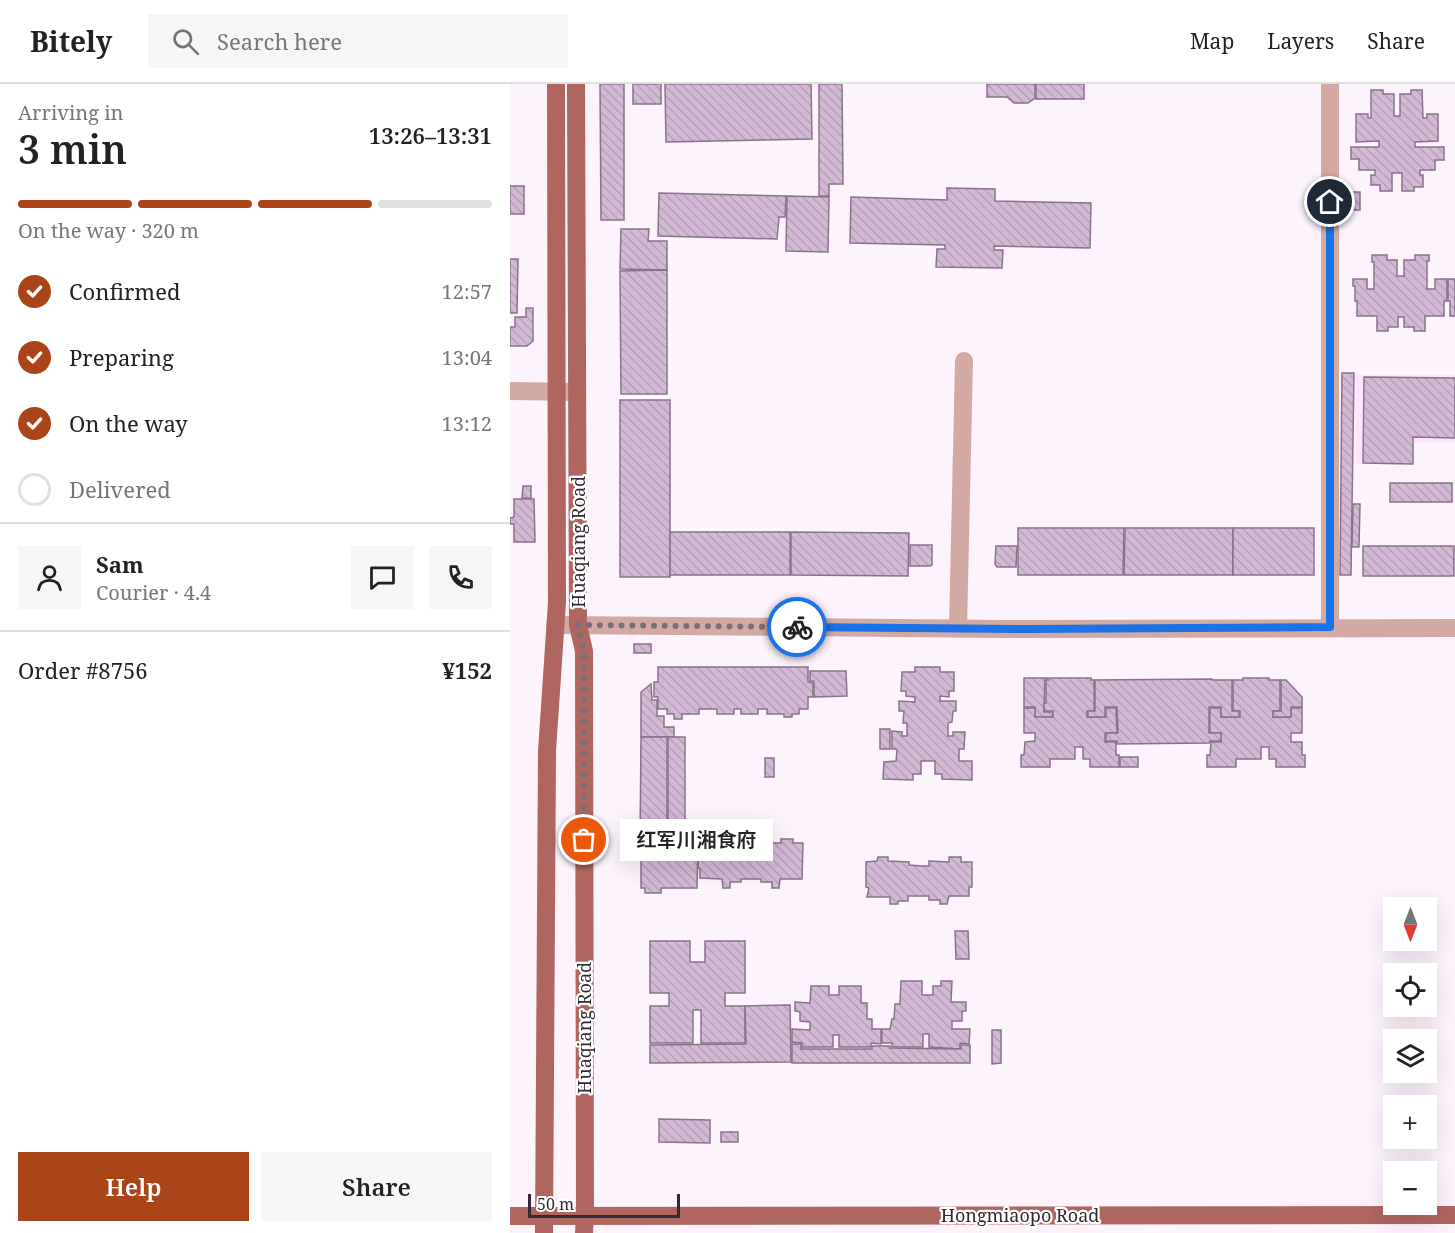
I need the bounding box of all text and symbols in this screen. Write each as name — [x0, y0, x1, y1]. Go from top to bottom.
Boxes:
search box — [148, 14, 568, 68]
text: Bitely — [30, 22, 112, 60]
icon: search — [169, 25, 202, 58]
text: Search here — [217, 26, 342, 56]
text: Map — [1190, 27, 1234, 55]
text: Layers — [1267, 27, 1334, 55]
text: Share — [1367, 27, 1425, 55]
text: Arriving in — [18, 99, 123, 126]
text: 13:26–13:31 — [369, 120, 492, 150]
text: 3 min — [18, 122, 127, 175]
pin — [1304, 176, 1355, 227]
icon: home — [1313, 185, 1346, 218]
text: On the way · 320 m — [18, 217, 199, 244]
icon: check — [18, 275, 51, 308]
text: Confirmed — [69, 276, 180, 306]
text: 12:57 — [442, 278, 492, 305]
icon: check — [18, 341, 51, 374]
text: Preparing — [69, 342, 174, 372]
text: 13:04 — [442, 344, 492, 371]
icon: check — [18, 407, 51, 440]
text: On the way — [69, 408, 188, 438]
text: 13:12 — [442, 410, 492, 437]
text: Delivered — [69, 474, 171, 504]
street label: Huaqiang Road — [566, 476, 590, 608]
button: person — [18, 546, 81, 609]
button: chat — [351, 546, 414, 609]
button: phone — [429, 546, 492, 609]
text: Sam — [96, 549, 144, 579]
text: Courier · 4.4 — [96, 579, 211, 606]
courier — [767, 597, 827, 657]
icon: bike — [781, 611, 814, 644]
text: Order #8756 — [18, 655, 148, 685]
text: ¥152 — [442, 655, 492, 685]
pin — [558, 814, 609, 865]
callout: 红军川湘食府 — [620, 819, 773, 861]
icon: bag — [567, 823, 600, 856]
text: 红军川湘食府 — [637, 826, 757, 853]
north arrow — [1383, 897, 1437, 951]
map controls — [1383, 897, 1437, 1215]
street label: Huaqiang Road — [572, 962, 596, 1094]
button: locate — [1383, 963, 1437, 1017]
button: layers — [1383, 1029, 1437, 1083]
button: + — [1383, 1095, 1437, 1149]
button: Help — [18, 1152, 249, 1221]
button: Share — [261, 1152, 492, 1221]
button: − — [1383, 1161, 1437, 1215]
scale bar — [528, 1191, 680, 1218]
text: 50 m — [537, 1193, 574, 1215]
street label: Hongmiaopo Road — [941, 1203, 1099, 1227]

